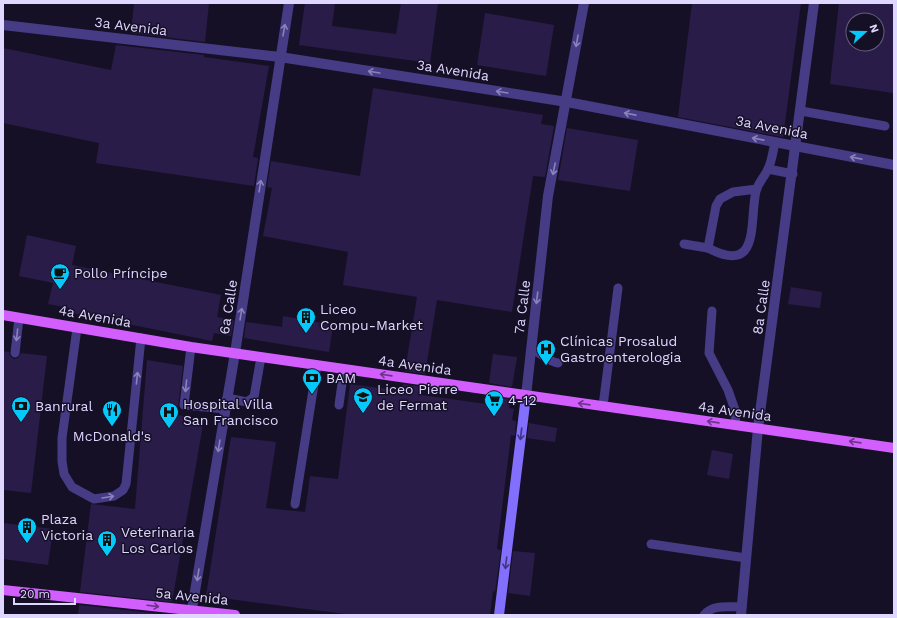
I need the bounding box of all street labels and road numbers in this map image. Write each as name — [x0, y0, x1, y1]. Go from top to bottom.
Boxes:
street label: 3a Avenida — [94, 14, 168, 38]
street label: 3a Avenida — [416, 56, 490, 84]
street label: 3a Avenida — [735, 112, 810, 142]
street label: 6a Calle — [216, 279, 240, 335]
street label: 7a Calle — [511, 279, 533, 335]
street label: 8a Calle — [749, 279, 773, 335]
street label: 4a Avenida — [57, 302, 133, 330]
street label: 4a Avenida — [377, 352, 453, 378]
street label: 4a Avenida — [697, 398, 773, 424]
street label: 5a Avenida — [155, 584, 229, 608]

